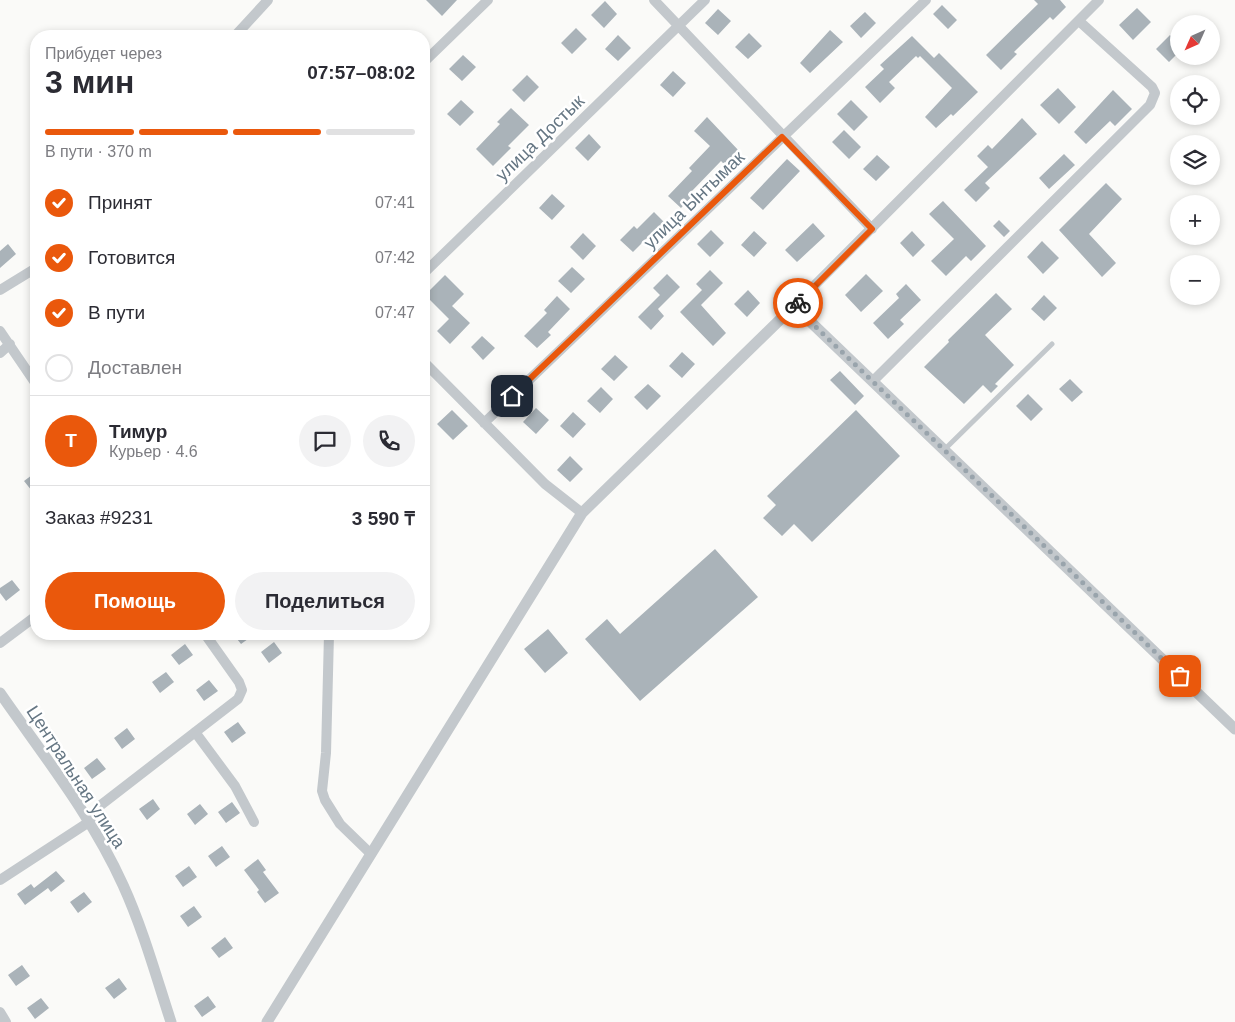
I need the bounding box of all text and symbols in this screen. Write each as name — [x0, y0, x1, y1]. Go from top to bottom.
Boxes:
north arrow — [1170, 15, 1220, 65]
map controls — [1170, 15, 1220, 305]
text: Прибудет через — [45, 45, 162, 62]
text: 07:57–08:02 — [307, 62, 415, 83]
text: 3 мин — [45, 64, 134, 100]
button: locate — [1170, 75, 1220, 125]
street label: улица Достык — [492, 91, 588, 185]
button: layers — [1170, 135, 1220, 185]
text: В пути · 370 m — [45, 143, 152, 160]
street label: улица Ынтымак — [640, 147, 748, 253]
icon: check — [45, 189, 73, 217]
text: Принят — [88, 192, 152, 213]
text: 07:41 — [375, 194, 415, 211]
button: + — [1170, 195, 1220, 245]
icon: check — [45, 244, 73, 272]
text: Готовится — [88, 247, 175, 268]
text: 07:42 — [375, 249, 415, 266]
button: − — [1170, 255, 1220, 305]
courier — [773, 278, 823, 328]
icon: bike — [784, 289, 812, 317]
icon: check — [45, 299, 73, 327]
text: В пути — [88, 302, 145, 323]
text: 07:47 — [375, 304, 415, 321]
text: Доставлен — [88, 357, 182, 378]
pin — [491, 375, 533, 417]
icon: home — [498, 382, 526, 410]
button: chat — [299, 415, 351, 467]
button: phone — [363, 415, 415, 467]
text: Тимур — [109, 421, 167, 442]
text: Т — [65, 430, 77, 451]
text: Курьер · 4.6 — [109, 443, 198, 460]
text: Заказ #9231 — [45, 507, 153, 528]
text: 3 590 ₸ — [352, 508, 415, 529]
button: Помощь — [45, 572, 225, 630]
button: Поделиться — [235, 572, 415, 630]
pin — [1159, 655, 1201, 697]
icon: bag — [1166, 662, 1194, 690]
street label: Центральная улица — [23, 702, 130, 853]

